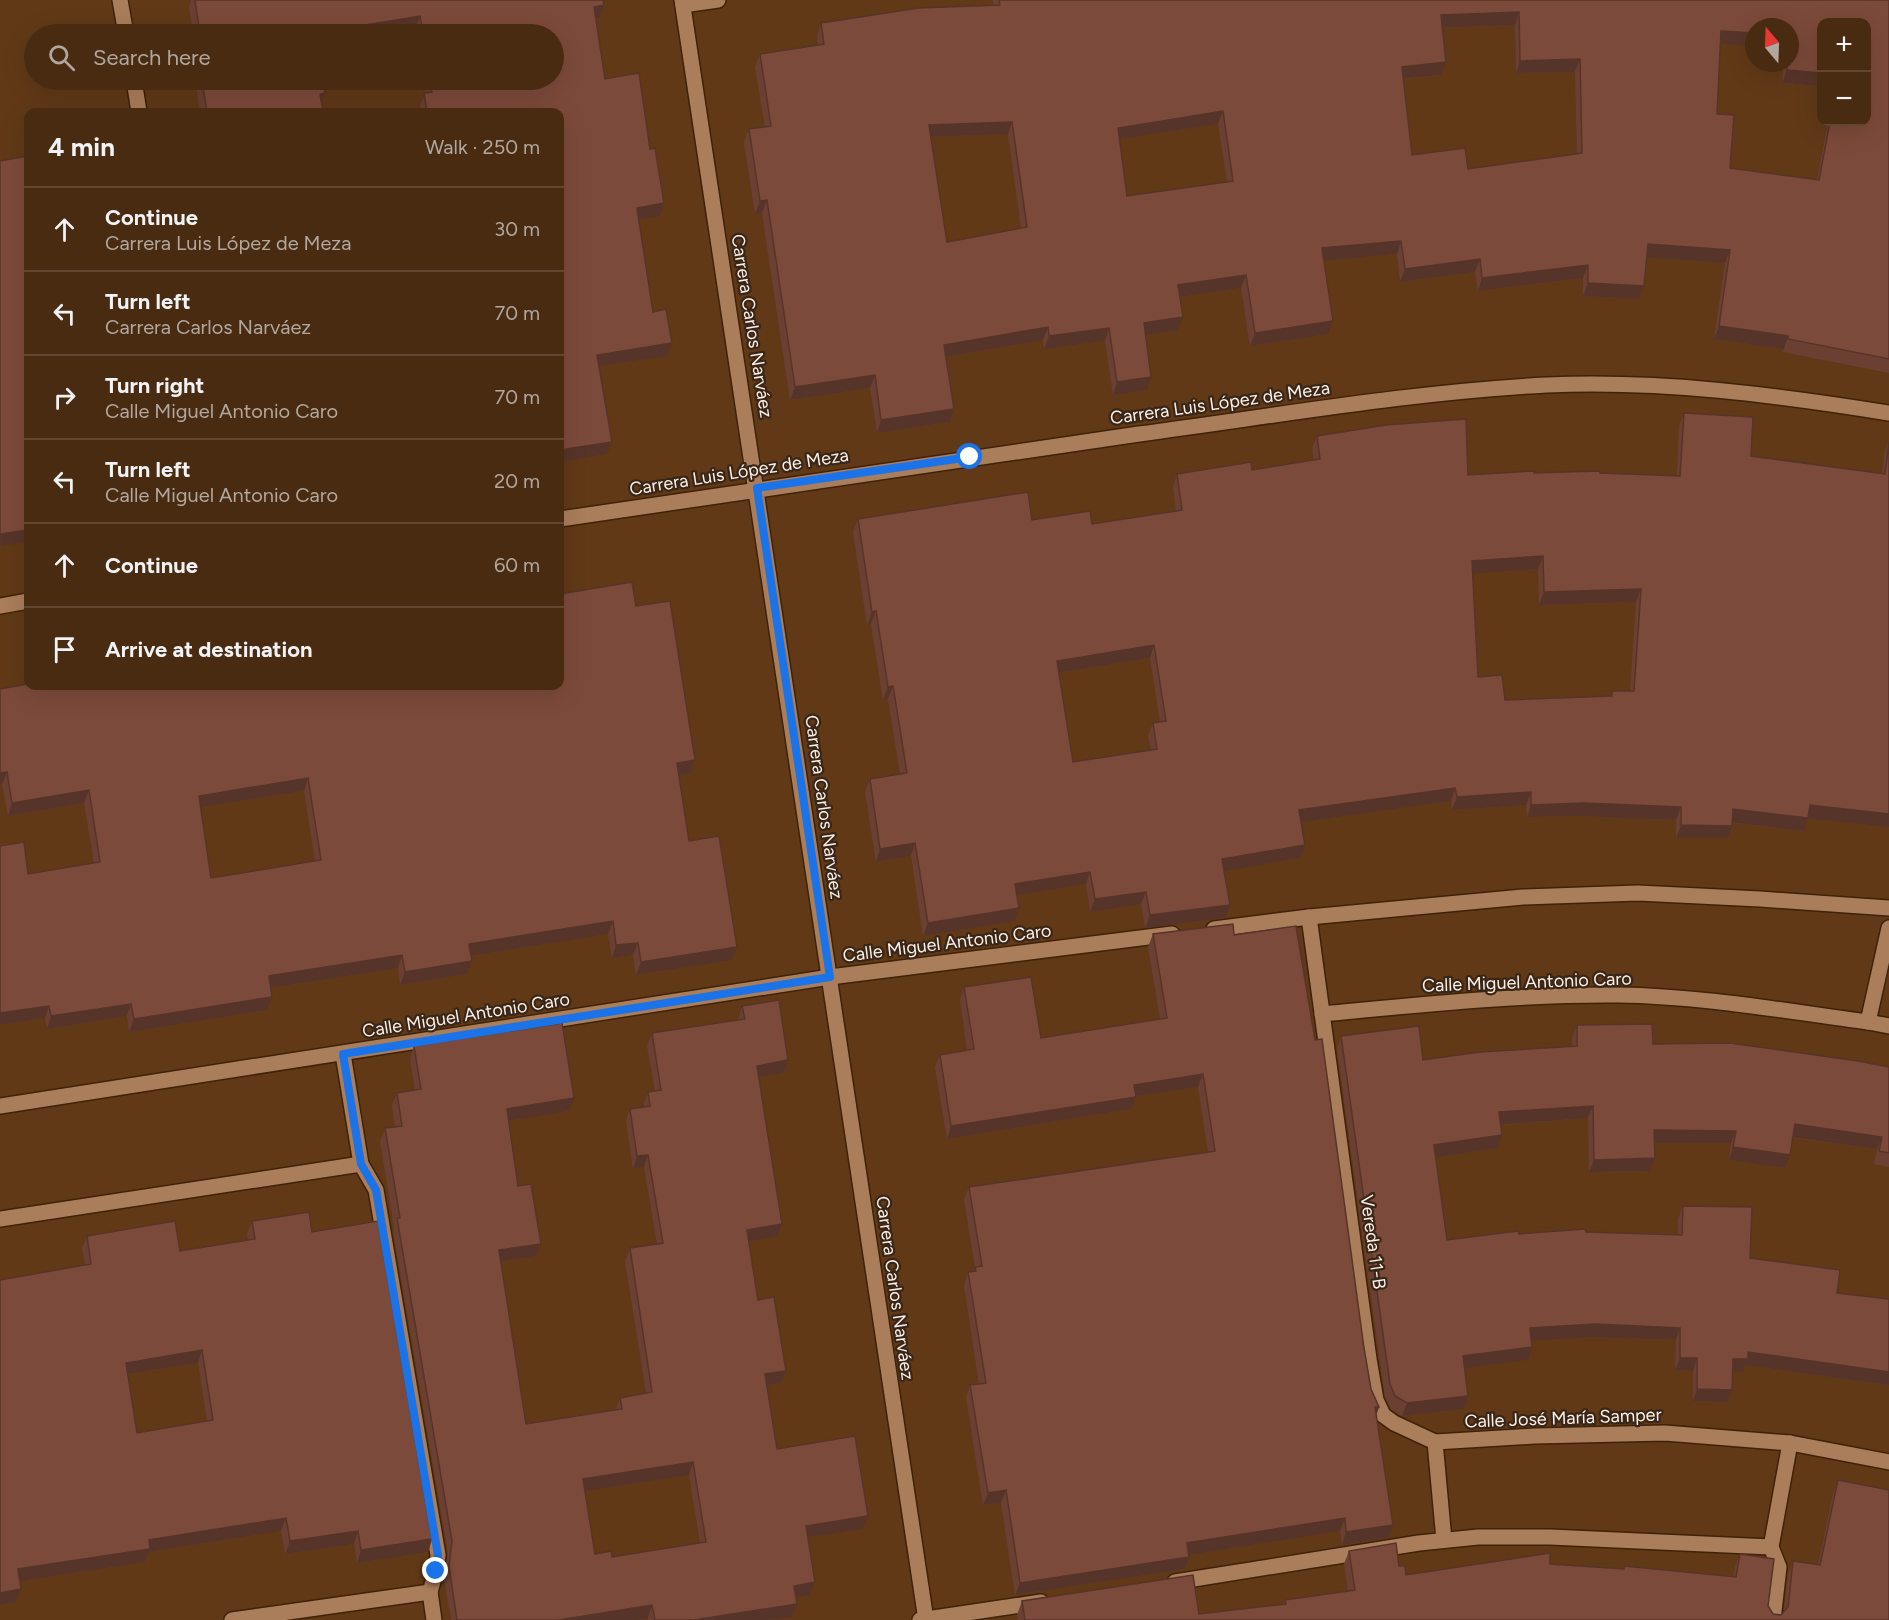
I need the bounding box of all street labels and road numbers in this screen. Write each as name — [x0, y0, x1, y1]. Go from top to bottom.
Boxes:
street label: Carrera Carlos Narváez — [727, 233, 777, 419]
street label: Carrera Luis López de Meza — [1109, 377, 1331, 429]
street label: Carrera Luis López de Meza — [628, 444, 850, 500]
street label: Carrera Carlos Narváez — [800, 714, 848, 901]
street label: Calle Miguel Antonio Caro — [842, 919, 1052, 967]
street label: Calle Miguel Antonio Caro — [1422, 967, 1632, 997]
street label: Calle Miguel Antonio Caro — [361, 988, 571, 1042]
street label: Vereda 11-B — [1355, 1193, 1391, 1291]
street label: Carrera Carlos Narváez — [871, 1195, 919, 1382]
street label: Calle José María Samper — [1464, 1404, 1662, 1432]

